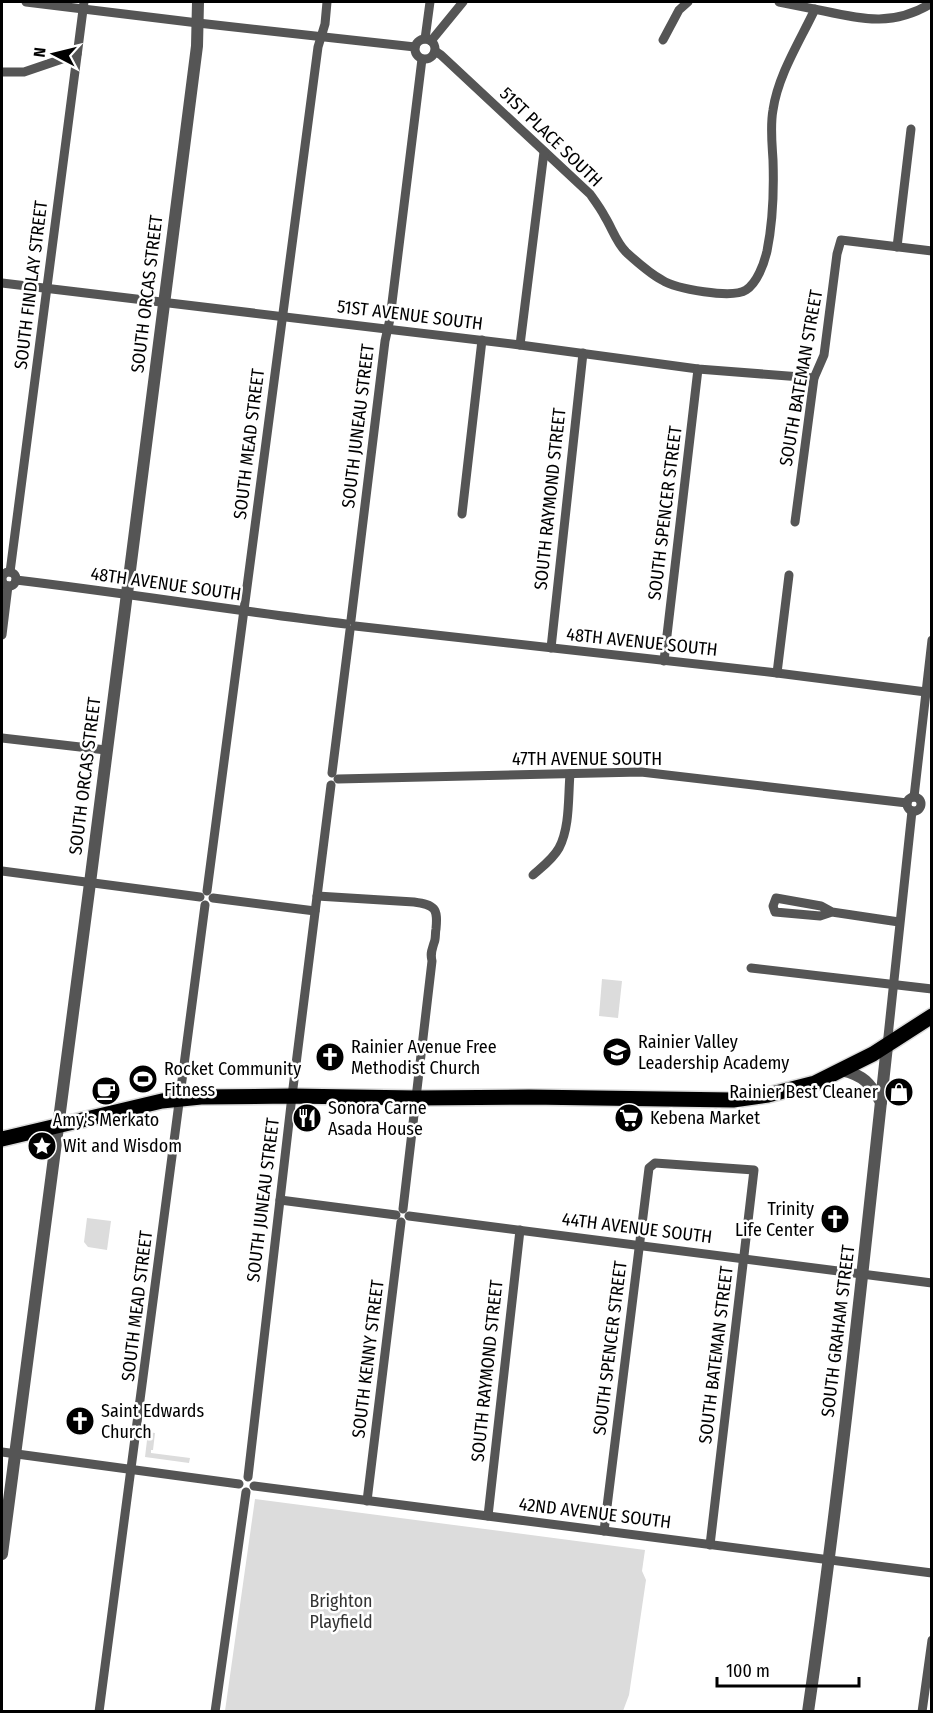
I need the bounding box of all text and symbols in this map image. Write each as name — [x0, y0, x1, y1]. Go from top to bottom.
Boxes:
north arrow — [24, 24, 84, 84]
text: N — [30, 46, 50, 58]
street label: 51ST PLACE SOUTH — [495, 83, 607, 191]
street label: SOUTH FINDLAY STREET — [10, 199, 52, 371]
street label: SOUTH ORCAS STREET — [126, 213, 168, 374]
street label: SOUTH BATEMAN STREET — [775, 287, 827, 468]
street label: 51ST AVENUE SOUTH — [336, 295, 484, 335]
street label: SOUTH JUNEAU STREET — [337, 342, 379, 509]
street label: SOUTH MEAD STREET — [229, 367, 269, 521]
street label: SOUTH RAYMOND STREET — [530, 406, 571, 591]
street label: SOUTH SPENCER STREET — [643, 424, 687, 601]
street label: 48TH AVENUE SOUTH — [89, 563, 243, 605]
street label: 48TH AVENUE SOUTH — [565, 623, 719, 661]
street label: SOUTH ORCAS STREET — [64, 695, 106, 856]
street label: 47TH AVENUE SOUTH — [512, 748, 662, 770]
place label: Rainier Valley Leadership Academy — [638, 1031, 789, 1074]
place label: Rainier Avenue Free Methodist Church — [351, 1036, 497, 1079]
school or university icon: Rainier Valley Leadership Academy — [601, 1036, 633, 1068]
church icon: Rainier Avenue Free Methodist Church — [314, 1041, 346, 1073]
place label: Rocket Community Fitness — [164, 1058, 301, 1101]
sports icon: Rocket Community Fitness — [127, 1063, 159, 1095]
cafe icon: Amy's Merkato — [90, 1075, 122, 1107]
shop icon: Rainier Best Cleaner — [883, 1076, 915, 1108]
place label: Rainier Best Cleaner — [729, 1081, 879, 1103]
place label: Sonora Carne Asada House — [328, 1097, 427, 1140]
restaurant icon: Sonora Carne Asada House — [291, 1102, 323, 1134]
supermarket icon: Kebena Market — [613, 1102, 645, 1134]
place label: Kebena Market — [650, 1107, 760, 1129]
place label: Amy's Merkato — [53, 1109, 159, 1131]
street label: SOUTH JUNEAU STREET — [242, 1116, 284, 1283]
place icon: Wit and Wisdom — [26, 1130, 58, 1162]
place label: Wit and Wisdom — [63, 1135, 182, 1157]
place label: Trinity Life Center — [735, 1198, 815, 1241]
church icon: Trinity Life Center — [819, 1203, 851, 1235]
street label: 44TH AVENUE SOUTH — [561, 1208, 713, 1248]
street label: SOUTH MEAD STREET — [117, 1229, 157, 1383]
street label: SOUTH GRAHAM STREET — [817, 1243, 860, 1418]
street label: SOUTH SPENCER STREET — [588, 1259, 632, 1436]
street label: SOUTH BATEMAN STREET — [694, 1264, 738, 1445]
street label: SOUTH KENNY STREET — [347, 1278, 389, 1439]
street label: SOUTH RAYMOND STREET — [467, 1278, 508, 1463]
place label: Saint Edwards Church — [101, 1400, 204, 1443]
church icon: Saint Edwards Church — [64, 1405, 96, 1437]
street label: 42ND AVENUE SOUTH — [518, 1493, 672, 1533]
park label: Brighton Playfield — [309, 1590, 373, 1633]
scale bar — [717, 1650, 860, 1688]
text: 100 m — [726, 1660, 770, 1682]

